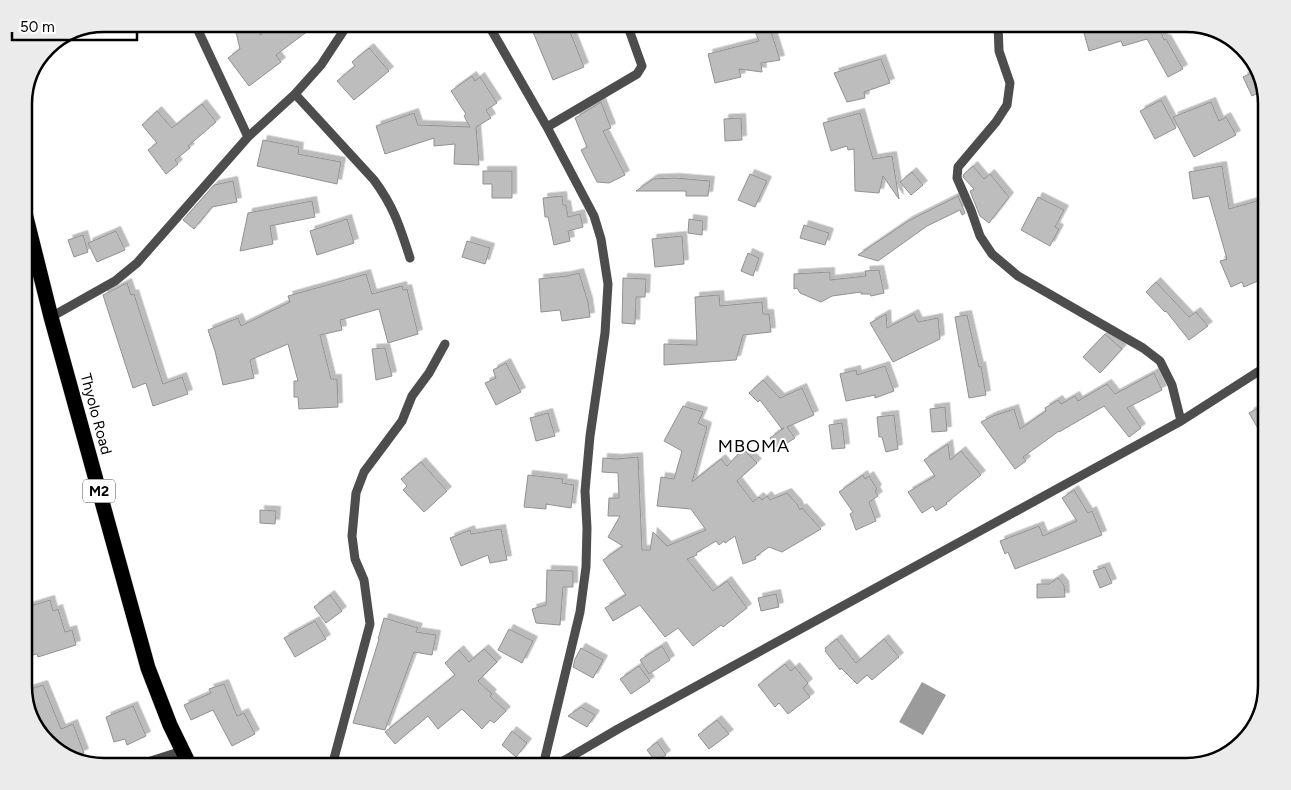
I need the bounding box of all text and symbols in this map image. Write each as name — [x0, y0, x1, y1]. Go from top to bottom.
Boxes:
scale bar — [12, 10, 138, 42]
text: 50 m — [20, 18, 55, 36]
street label: Thyolo Road — [77, 371, 115, 457]
district label: MBOMA — [718, 435, 790, 457]
road number: M2 — [83, 480, 115, 502]

